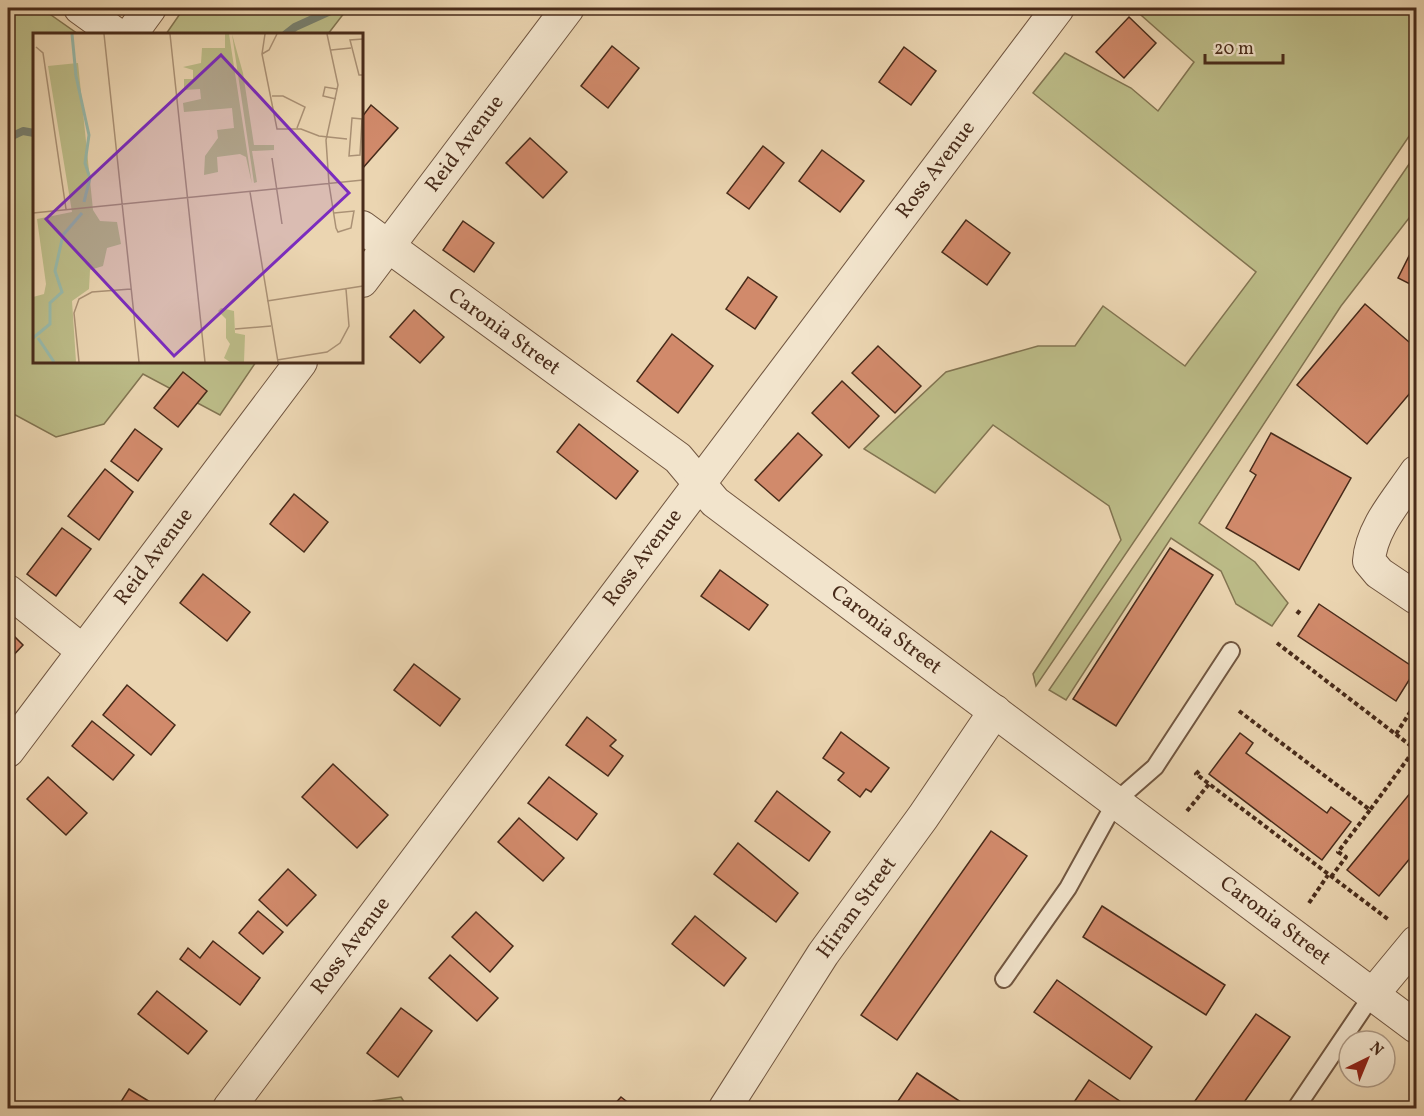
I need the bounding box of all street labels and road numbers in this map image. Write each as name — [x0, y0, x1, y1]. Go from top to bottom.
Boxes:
street label: Reid Avenue — [419, 89, 511, 199]
street label: Ross Avenue — [890, 115, 983, 225]
street label: Caronia Street — [442, 281, 566, 383]
street label: Reid Avenue — [108, 502, 200, 612]
street label: Ross Avenue — [597, 503, 690, 613]
street label: Caronia Street — [824, 578, 948, 682]
street label: Hiram Street — [810, 851, 904, 965]
street label: Caronia Street — [1213, 869, 1337, 973]
street label: Ross Avenue — [305, 891, 398, 1001]

